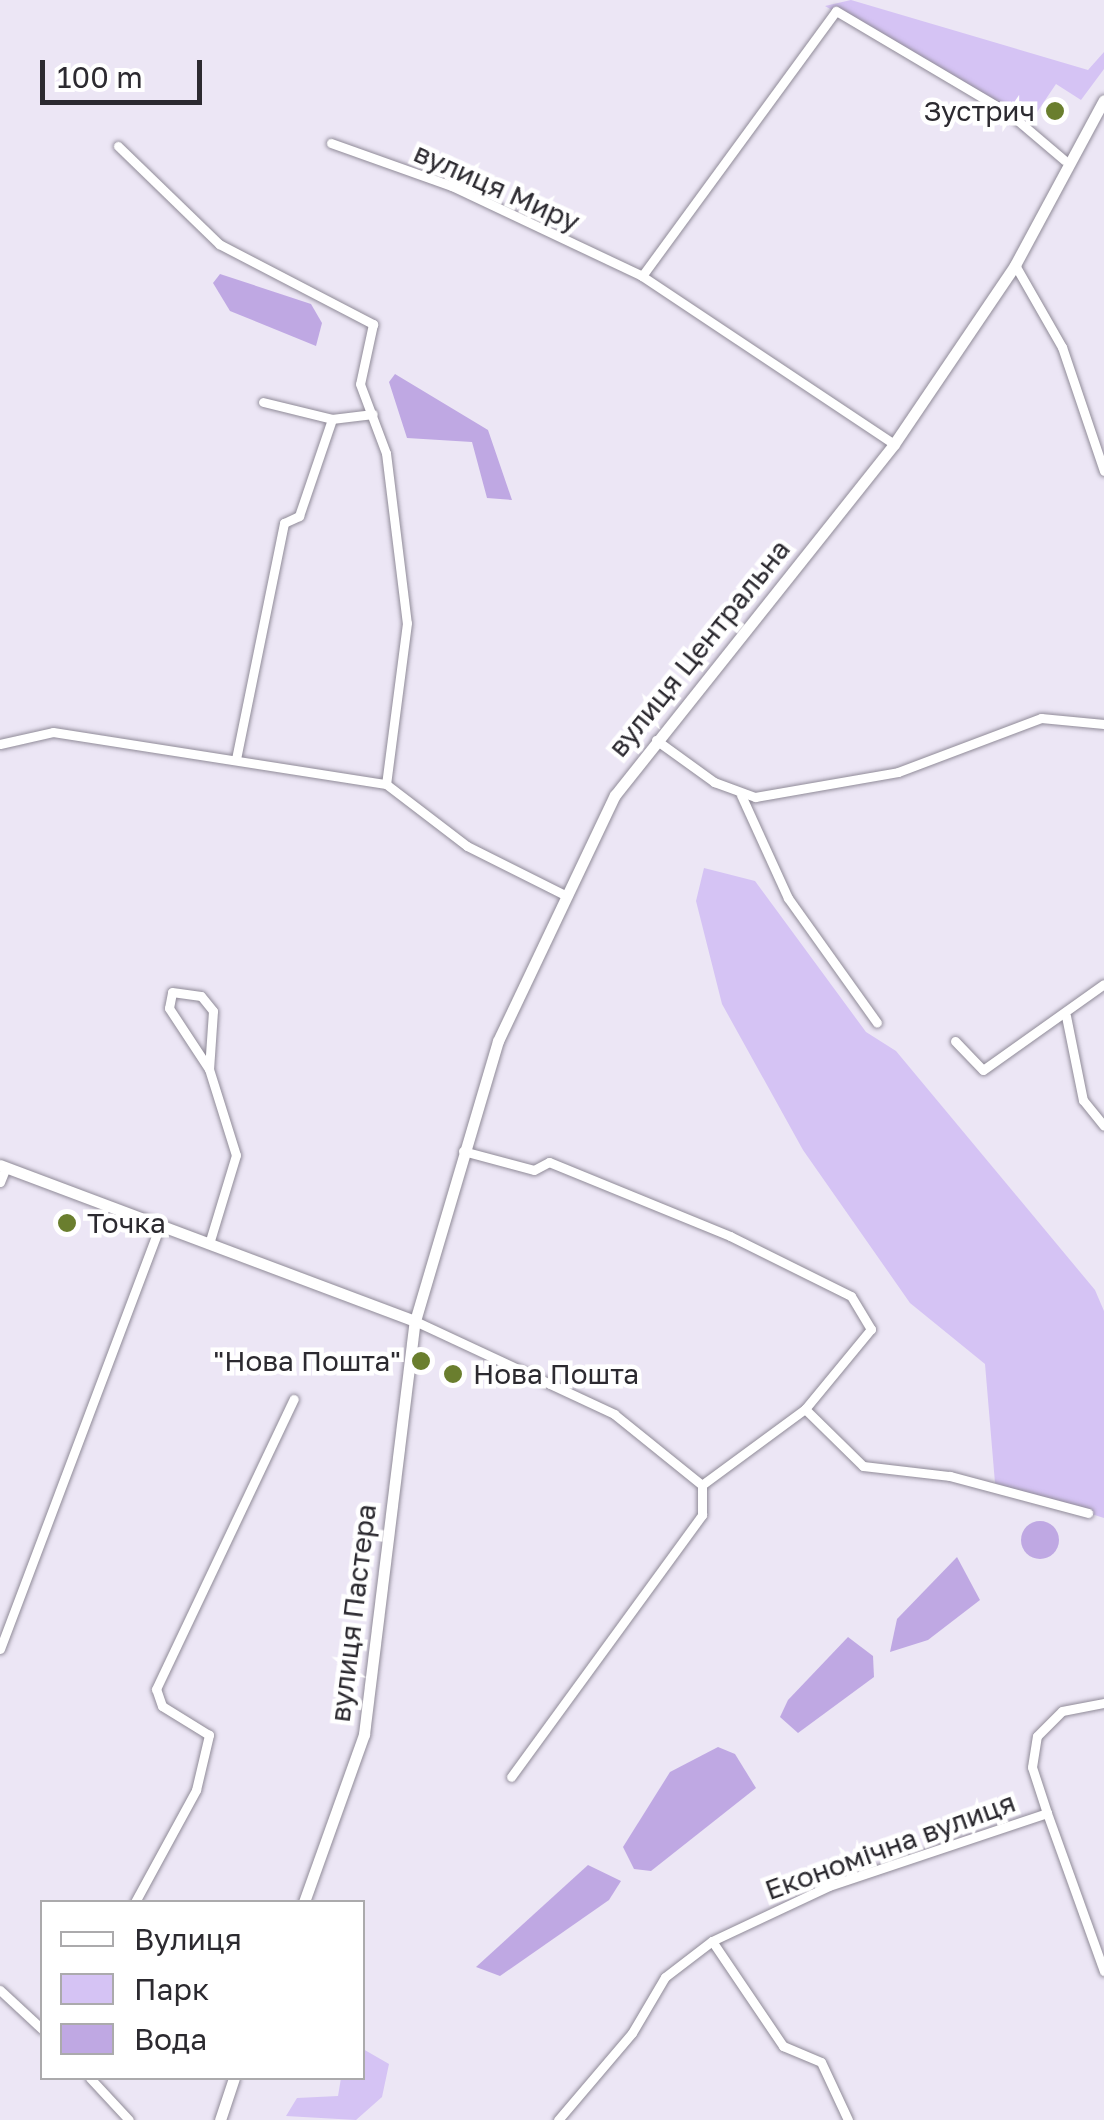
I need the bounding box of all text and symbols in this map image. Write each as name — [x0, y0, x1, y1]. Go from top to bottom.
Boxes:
scale bar — [45, 40, 208, 102]
text: 100 m — [57, 59, 143, 95]
place label: Зустрич — [923, 94, 1035, 128]
marker: Зустрич — [1044, 100, 1066, 122]
street label: вулиця Миру — [409, 135, 585, 239]
street label: вулиця Центральна — [601, 533, 797, 763]
place label: Точка — [87, 1206, 166, 1240]
marker: Точка — [56, 1212, 78, 1234]
place label: "Нова Пошта" — [213, 1344, 401, 1378]
marker: "Нова Пошта" — [410, 1350, 432, 1372]
place label: Нова Пошта — [473, 1357, 639, 1391]
marker: Нова Пошта — [442, 1363, 464, 1385]
street label: вулиця Пастера — [323, 1502, 383, 1724]
street label: Економічна вулиця — [760, 1785, 1020, 1907]
legend — [40, 1900, 365, 2080]
text: Вулиця — [134, 1921, 242, 1957]
text: Парк — [134, 1971, 209, 2007]
text: Вода — [134, 2021, 207, 2057]

